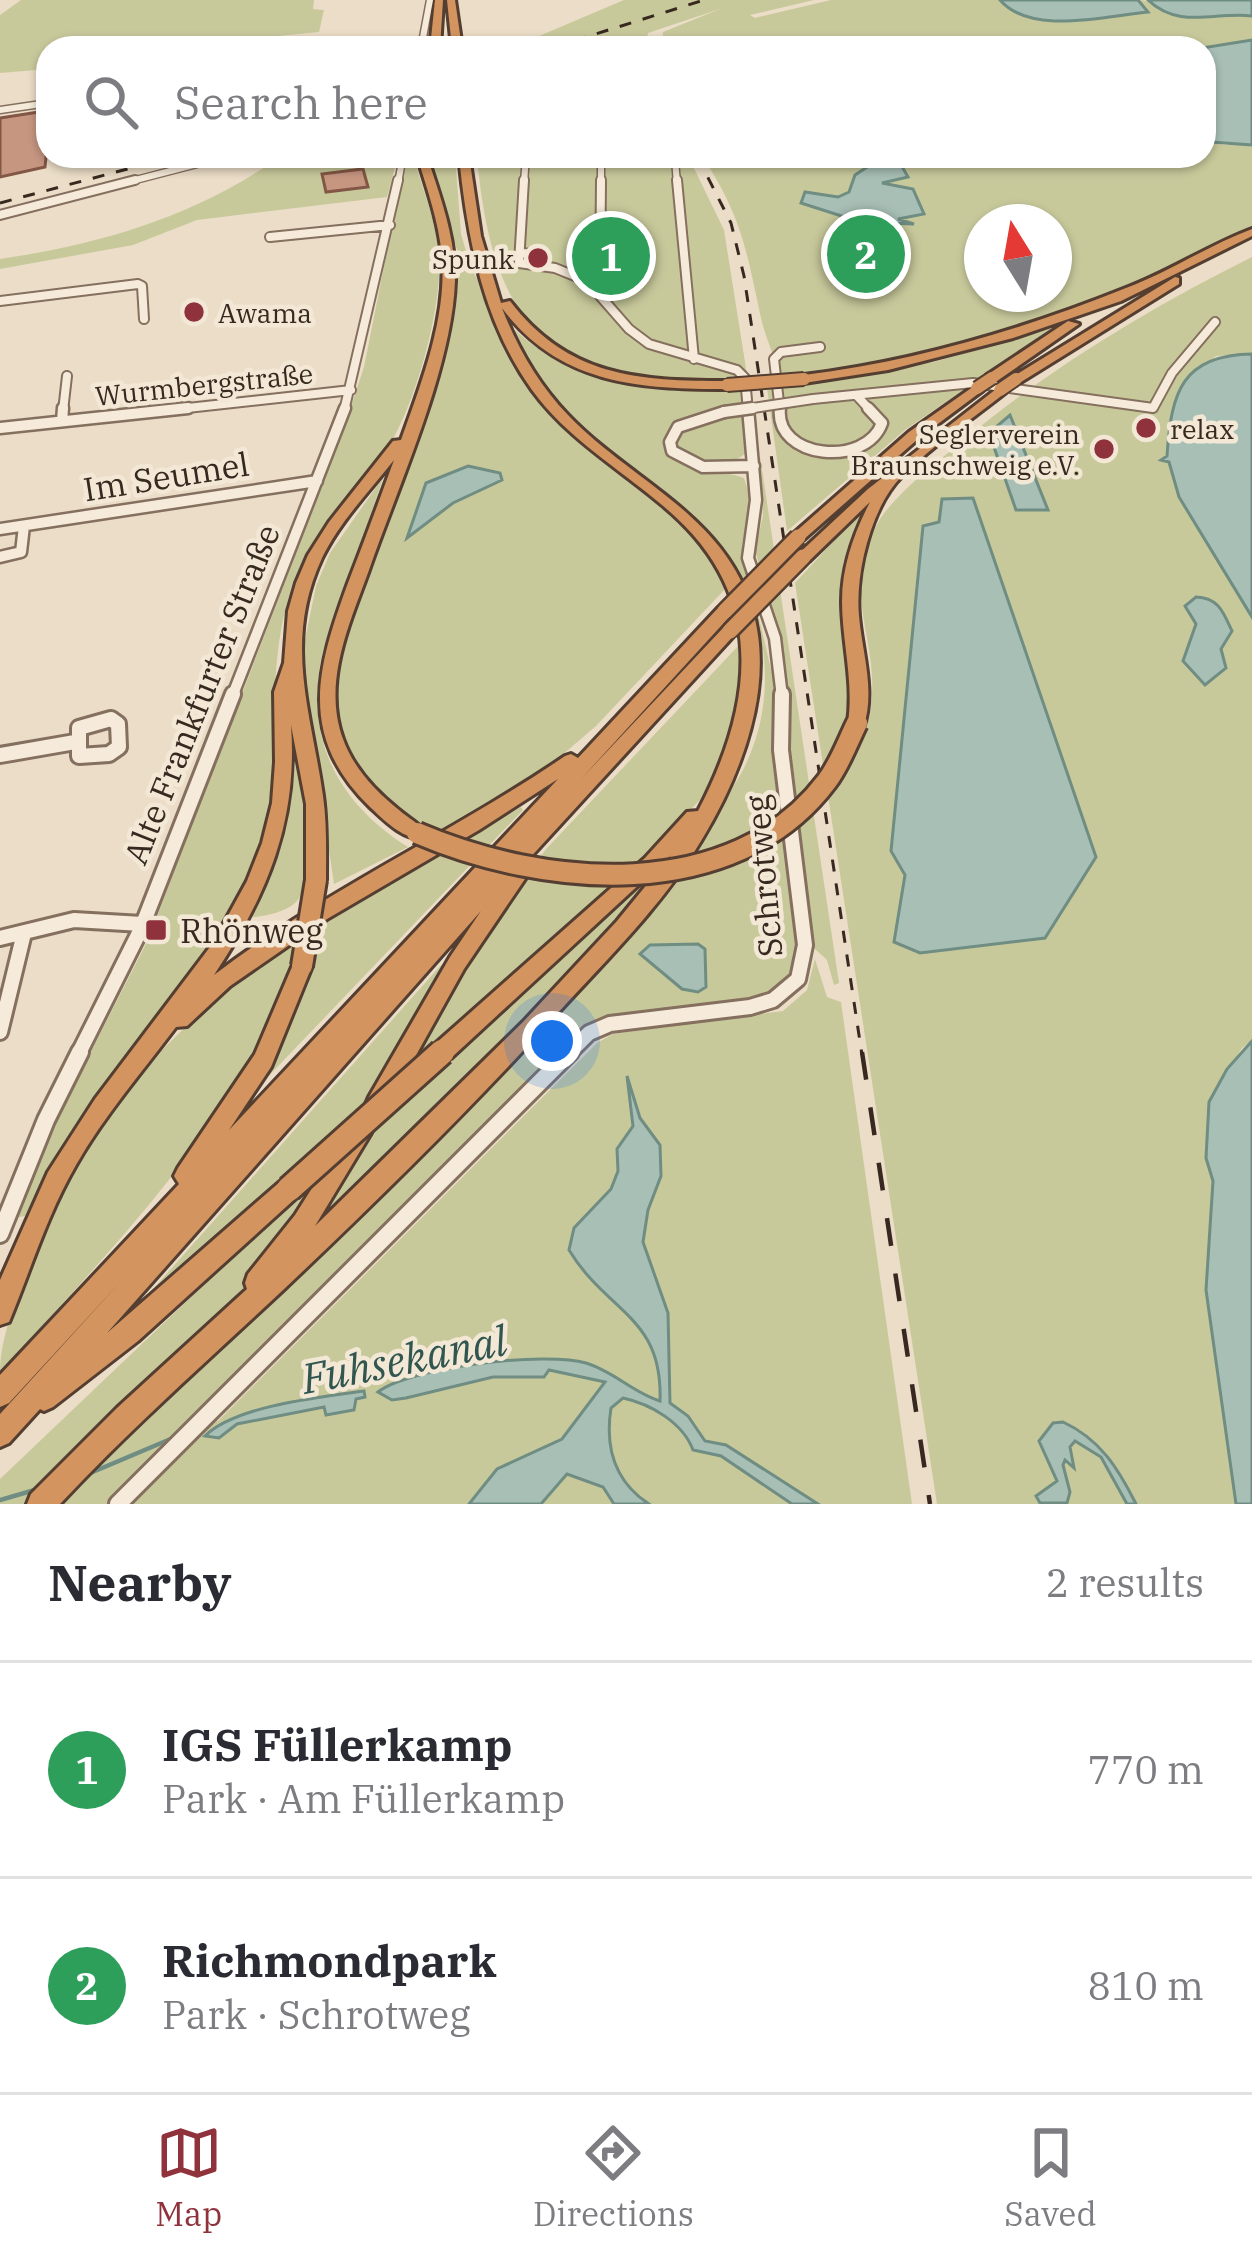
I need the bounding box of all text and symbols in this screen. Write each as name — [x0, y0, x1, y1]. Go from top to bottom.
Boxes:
search box — [36, 36, 1216, 168]
icon: search — [78, 69, 144, 135]
text: Search here — [174, 73, 428, 131]
north arrow — [964, 204, 1072, 312]
pin: 2 — [827, 209, 905, 299]
pin: 1 — [572, 211, 650, 301]
place label: Spunk — [432, 241, 514, 276]
marker: Spunk — [525, 245, 551, 271]
place label: Awama — [218, 295, 312, 330]
marker: Awama — [181, 299, 207, 325]
street label: Wurmbergstraße — [93, 355, 315, 413]
place label: relax — [1170, 411, 1234, 446]
marker: relax — [1133, 415, 1159, 441]
place label: Seglerverein Braunschweig e.V. — [850, 416, 1080, 482]
marker: Seglerverein Braunschweig e.V. — [1091, 436, 1117, 462]
street label: Im Seumel — [80, 442, 252, 510]
street label: Alte Frankfurter Straße — [113, 518, 289, 870]
street label: Schrotweg — [734, 793, 792, 959]
place label: Rhönweg — [180, 909, 323, 952]
marker: Rhönweg — [143, 917, 169, 943]
your location — [522, 1011, 582, 1071]
water label: Fuhsekanal — [296, 1312, 512, 1406]
text: Nearby — [48, 1549, 232, 1615]
text: 2 results — [1046, 1557, 1204, 1608]
text: IGS Füllerkamp — [162, 1715, 513, 1773]
text: 1 — [75, 1744, 99, 1795]
text: 770 m — [1088, 1744, 1204, 1795]
text: Park · Am Füllerkamp — [162, 1773, 565, 1824]
text: Richmondpark — [162, 1931, 496, 1989]
text: 2 — [75, 1960, 99, 2011]
text: 810 m — [1088, 1960, 1204, 2011]
text: Park · Schrotweg — [162, 1989, 470, 2040]
tab: Map — [155, 2120, 222, 2235]
tab: Directions — [533, 2120, 694, 2235]
tab: Saved — [1004, 2120, 1097, 2235]

